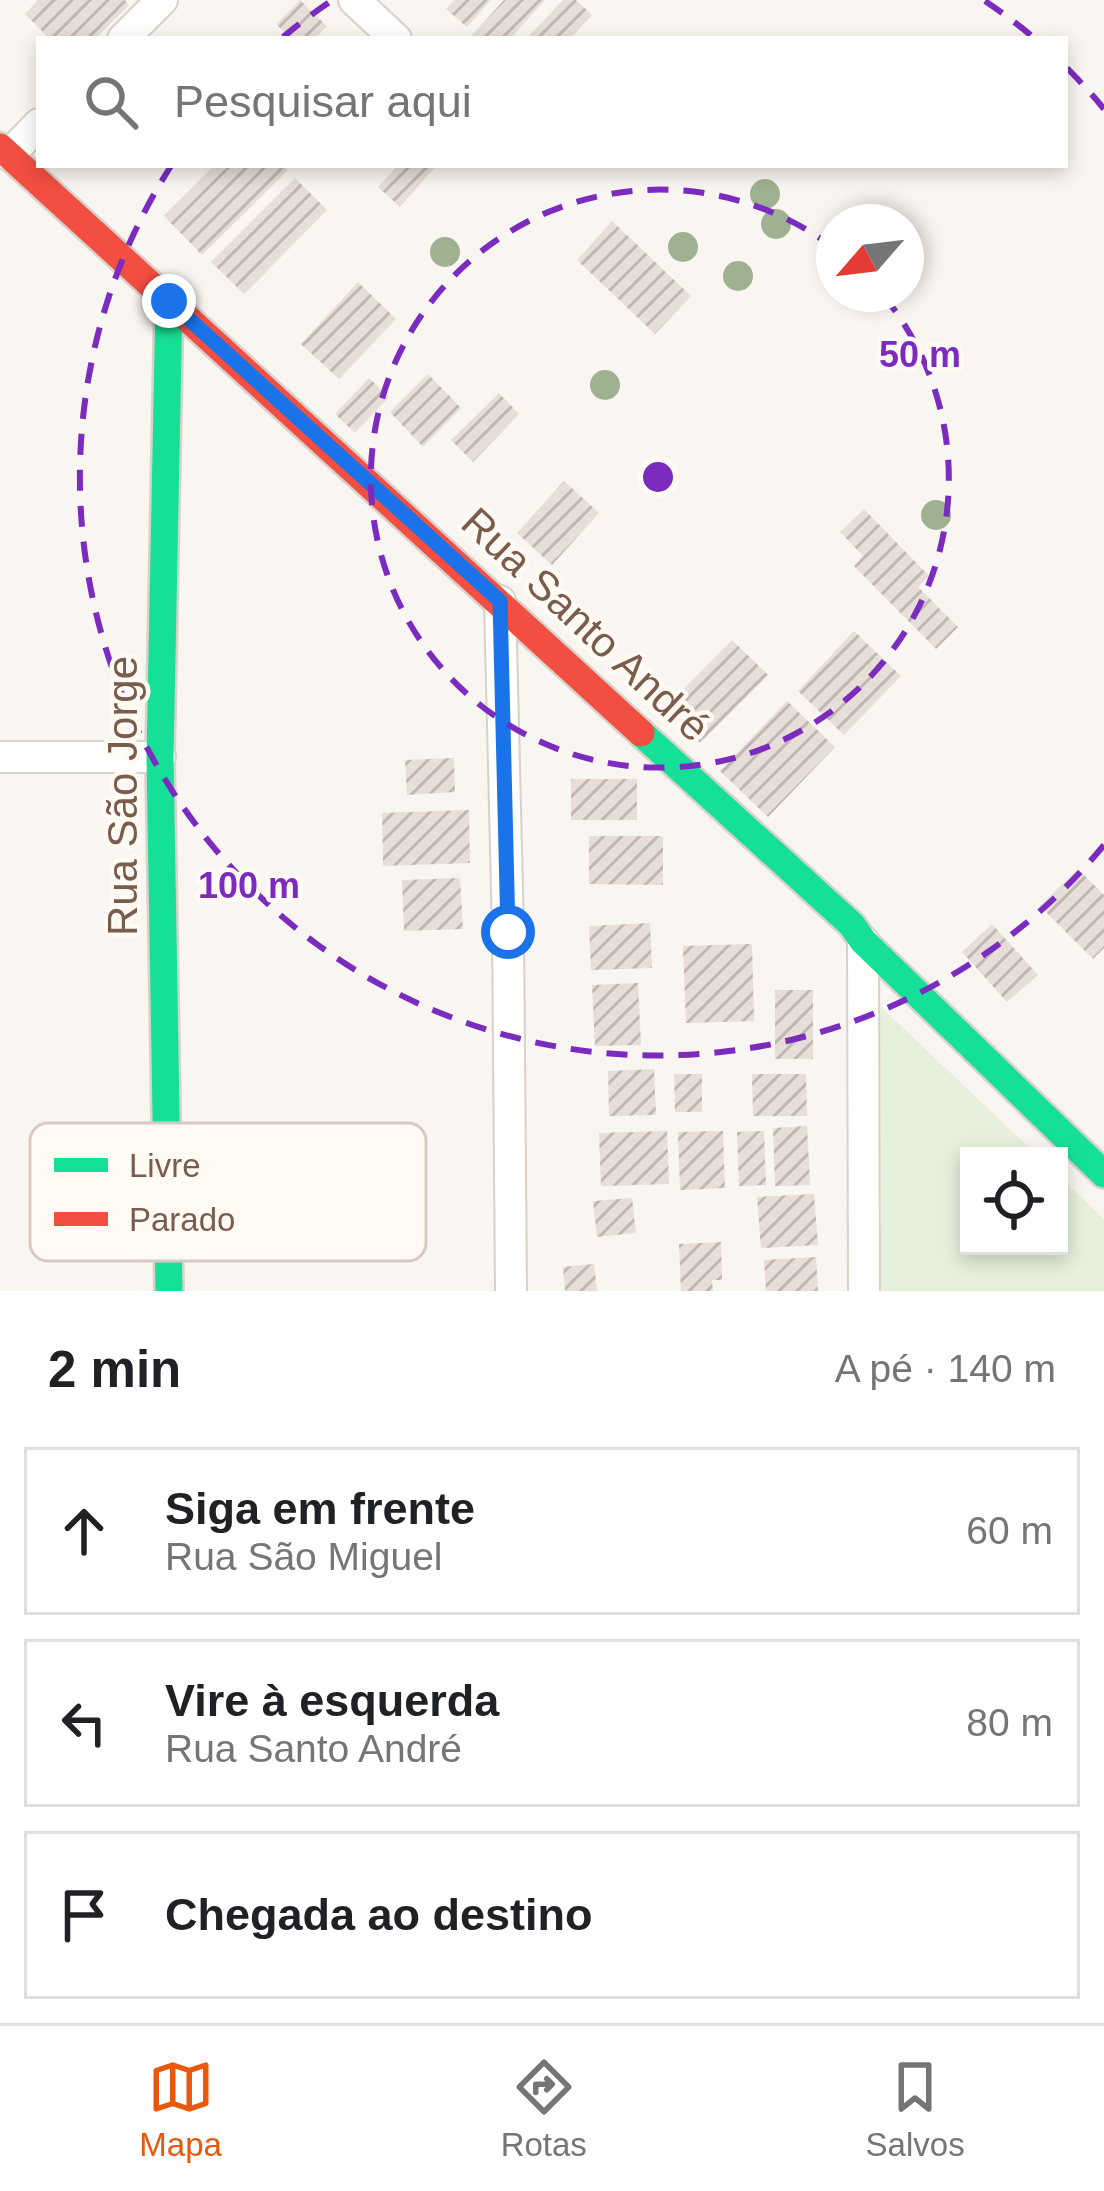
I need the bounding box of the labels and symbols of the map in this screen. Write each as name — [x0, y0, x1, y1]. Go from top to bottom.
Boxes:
north arrow — [816, 204, 924, 312]
route end — [142, 274, 196, 328]
text: 50 m — [879, 334, 961, 375]
centre of rings — [637, 456, 679, 498]
street label: Rua Santo André — [453, 498, 719, 751]
street label: Rua São Jorge — [99, 656, 146, 936]
text: 100 m — [198, 865, 300, 906]
route start — [481, 905, 535, 959]
legend — [30, 1123, 426, 1261]
text: Livre — [129, 1147, 201, 1184]
text: Parado — [129, 1201, 235, 1238]

